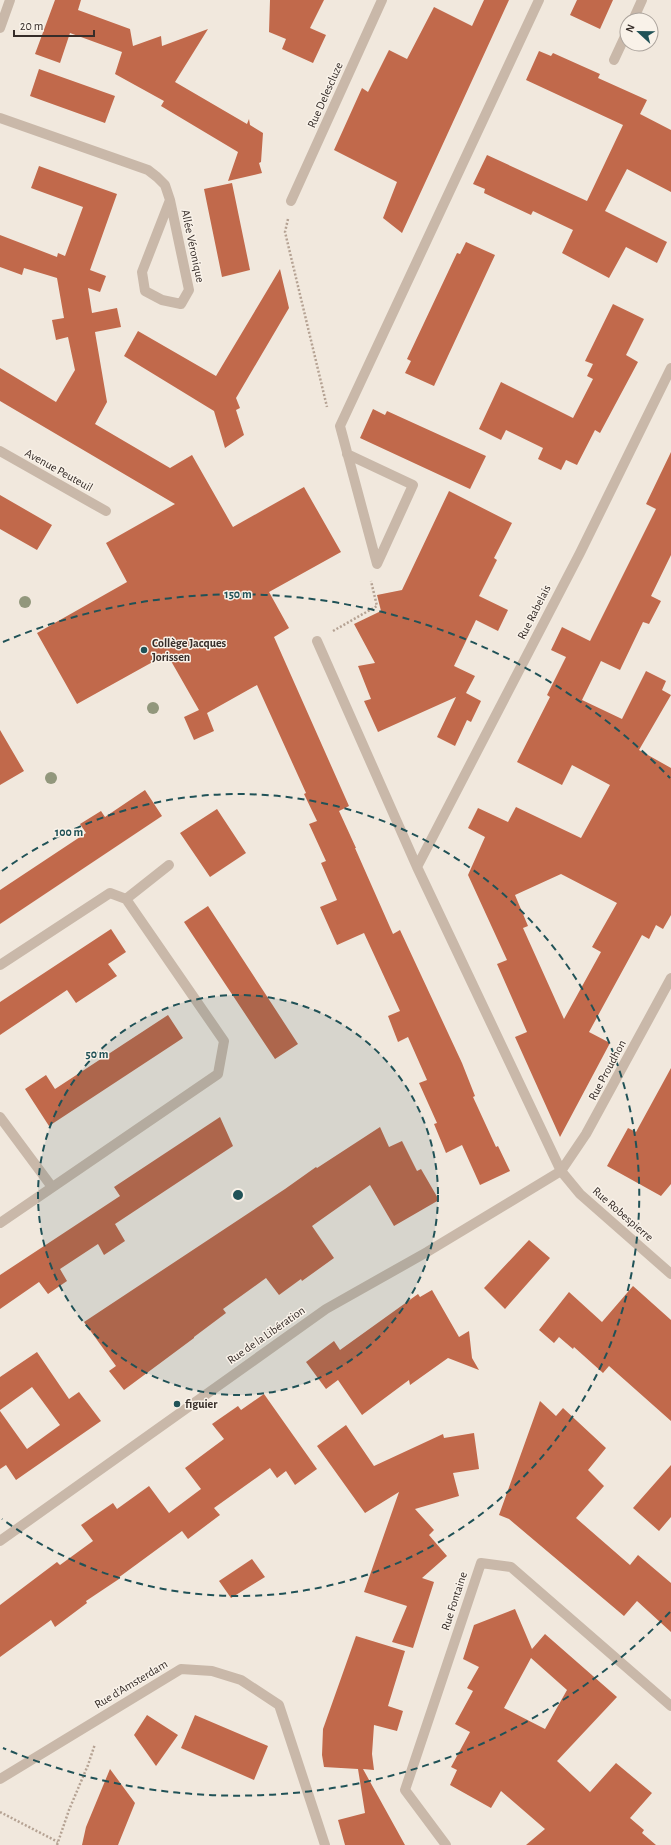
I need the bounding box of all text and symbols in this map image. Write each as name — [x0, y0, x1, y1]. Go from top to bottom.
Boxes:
scale bar — [14, 12, 94, 38]
north arrow — [619, 12, 659, 52]
text: 20 m — [20, 20, 43, 32]
text: N — [624, 23, 637, 34]
street label: Rue Delescluze — [305, 60, 345, 130]
street label: Allée Véronique — [179, 208, 207, 284]
street label: Avenue Peuteuil — [23, 446, 95, 494]
street label: Rue Rabelais — [515, 583, 553, 641]
text: 150 m — [224, 588, 252, 600]
place label: Collège Jacques Jorissen — [152, 637, 227, 663]
marker: Collège Jacques Jorissen — [139, 645, 149, 655]
text: 100 m — [55, 826, 83, 838]
street label: Rue Proudhon — [586, 1038, 628, 1102]
text: 50 m — [86, 1048, 109, 1060]
street label: Rue Robespierre — [590, 1185, 656, 1243]
centre of rings — [231, 1188, 245, 1202]
street label: Rue de la Libération — [225, 1304, 307, 1366]
place label: figuier — [185, 1398, 218, 1410]
marker: figuier — [172, 1399, 182, 1409]
street label: Rue Fontaine — [439, 1570, 469, 1632]
street label: Rue d'Amsterdam — [92, 1658, 170, 1710]

